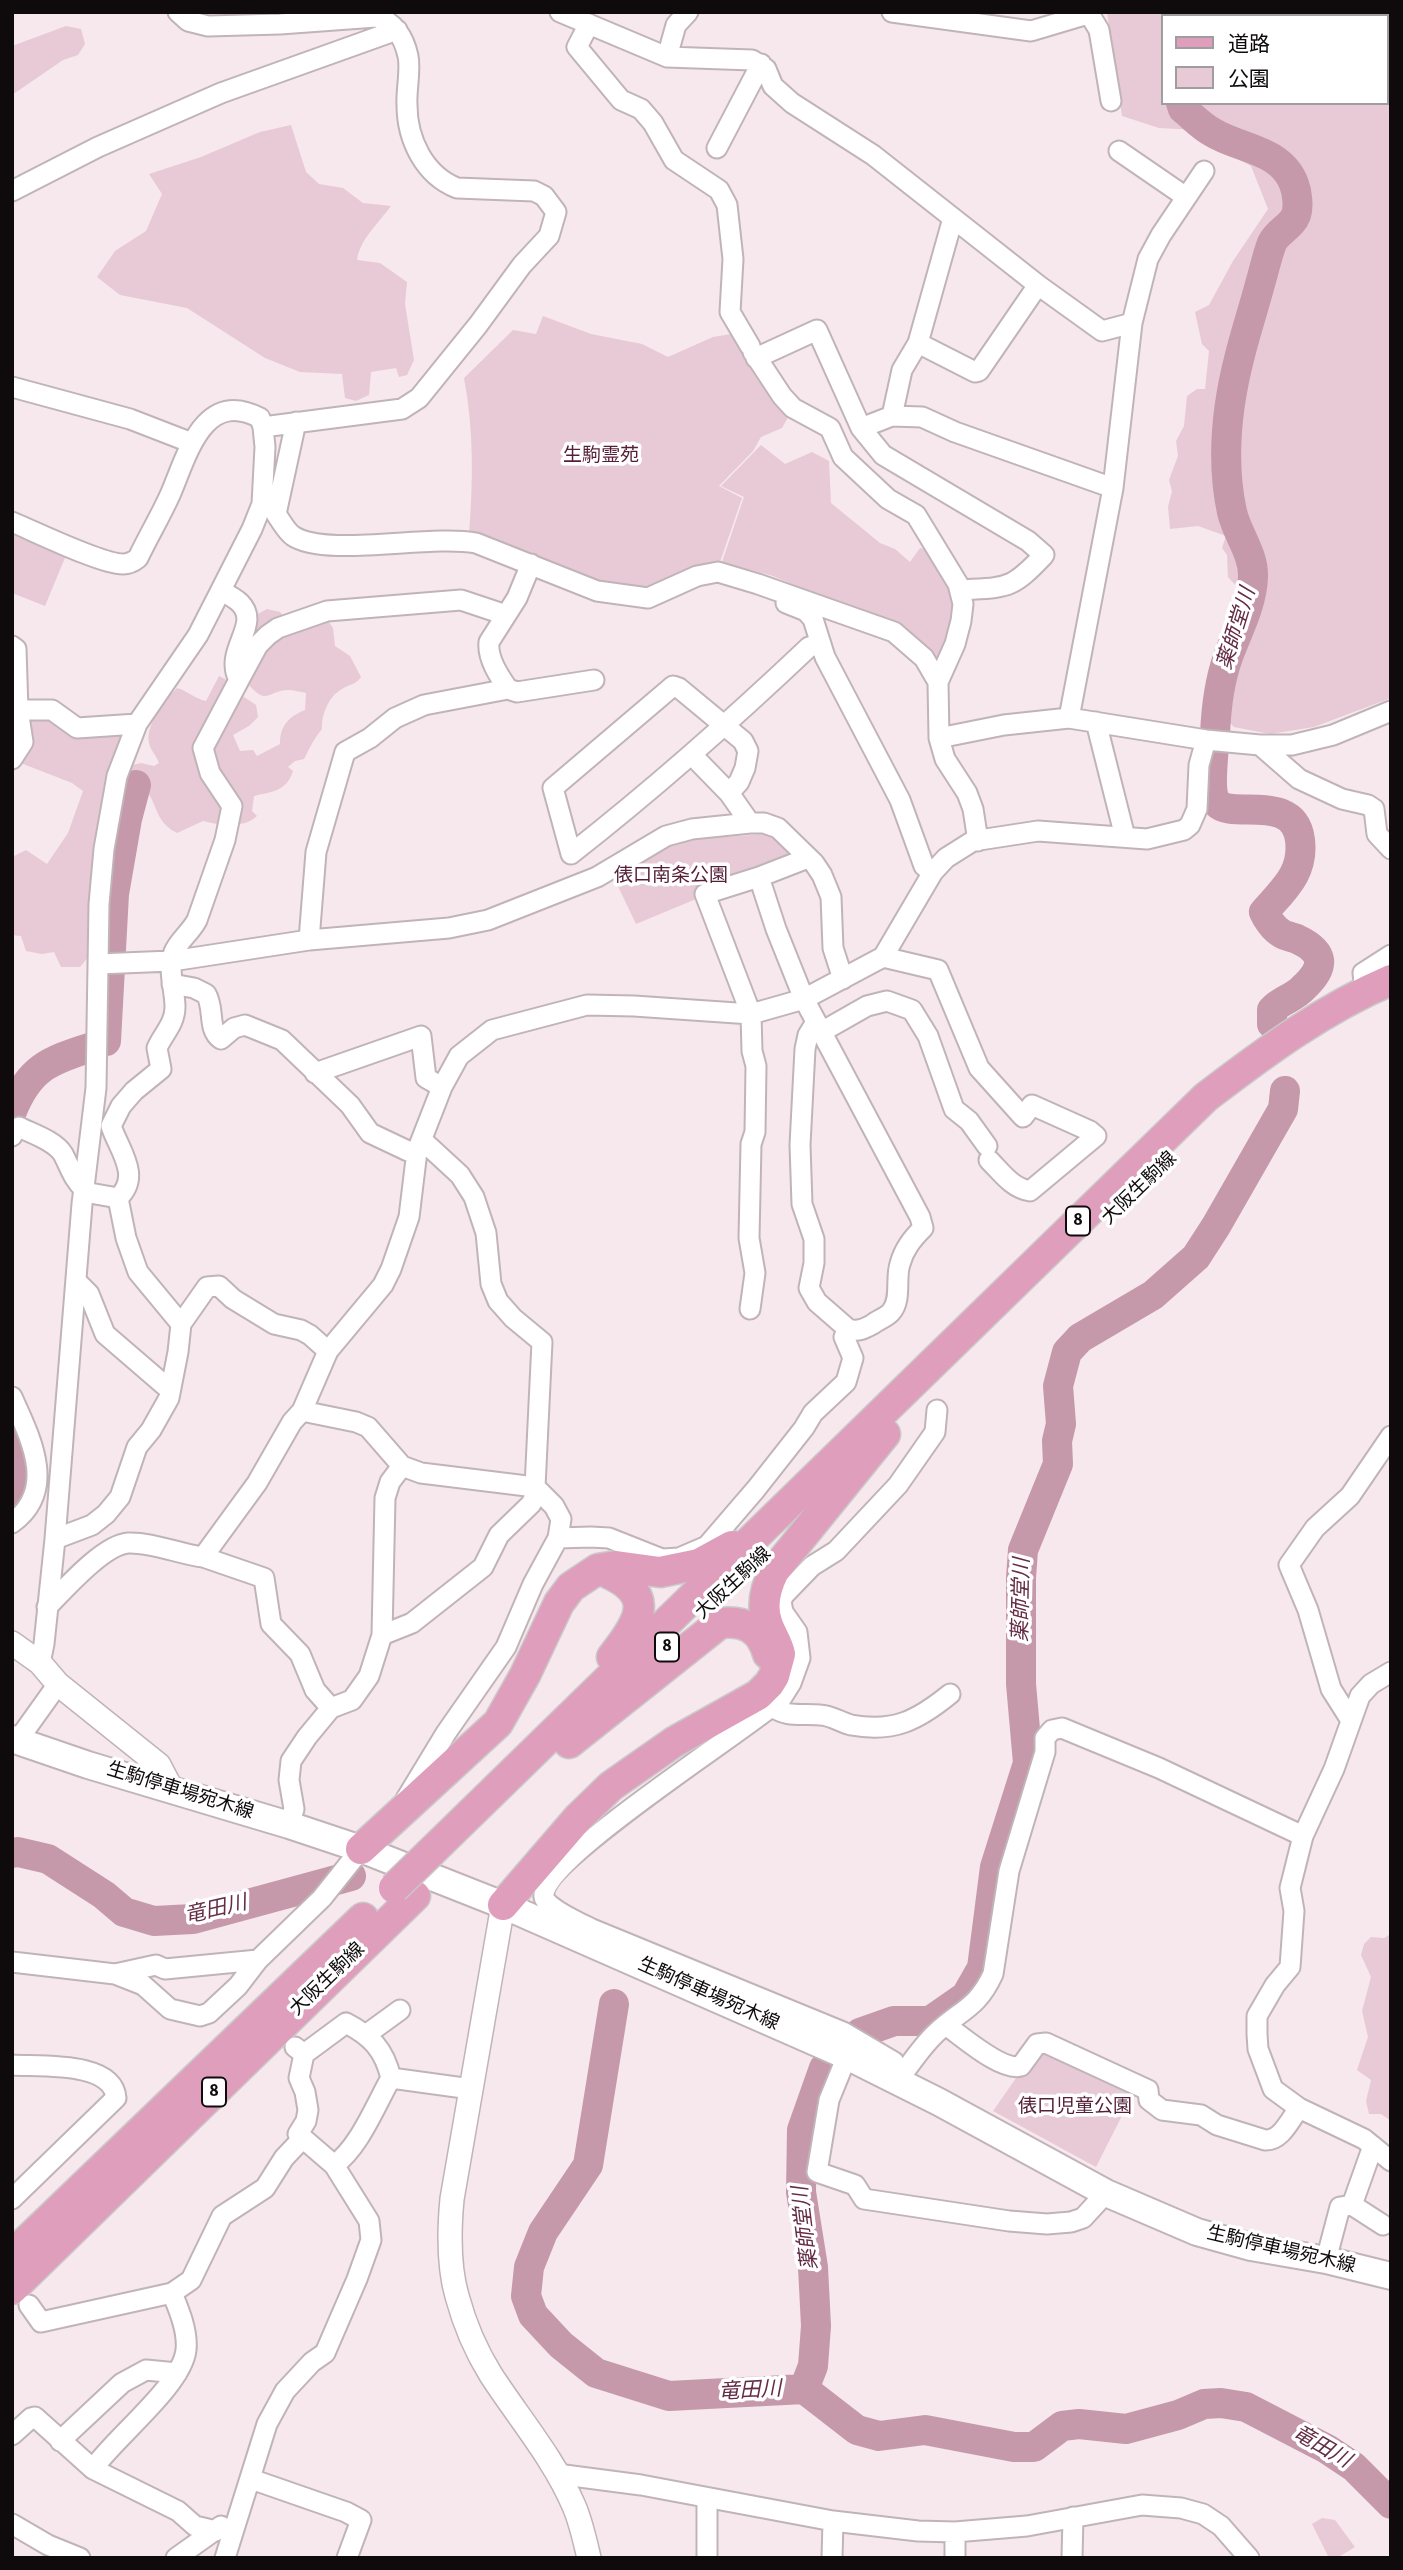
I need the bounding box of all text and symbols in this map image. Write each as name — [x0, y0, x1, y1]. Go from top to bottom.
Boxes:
legend — [1162, 14, 1389, 105]
text: 道路 — [1228, 29, 1270, 59]
text: 公園 — [1228, 64, 1270, 94]
park label: 生駒霊苑 — [563, 446, 639, 468]
water label: 薬師堂川 — [1214, 585, 1262, 673]
park label: 俵口南条公園 — [614, 866, 728, 888]
street label: 大阪生駒線 — [1098, 1148, 1182, 1230]
road number: 8 — [1066, 1206, 1090, 1236]
street label: 大阪生駒線 — [691, 1543, 777, 1625]
water label: 薬師堂川 — [1010, 1558, 1036, 1642]
road number: 8 — [655, 1632, 679, 1662]
street label: 生駒停車場宛木線 — [104, 1759, 256, 1825]
water label: 竜田川 — [182, 1892, 250, 1930]
street label: 大阪生駒線 — [286, 1939, 370, 2021]
street label: 生駒停車場宛木線 — [634, 1954, 782, 2036]
road number: 8 — [202, 2078, 226, 2106]
park label: 俵口児童公園 — [1018, 2097, 1132, 2119]
water label: 薬師堂川 — [789, 2185, 825, 2271]
street label: 生駒停車場宛木線 — [1204, 2223, 1358, 2279]
water label: 竜田川 — [718, 2378, 782, 2406]
water label: 竜田川 — [1287, 2421, 1355, 2475]

